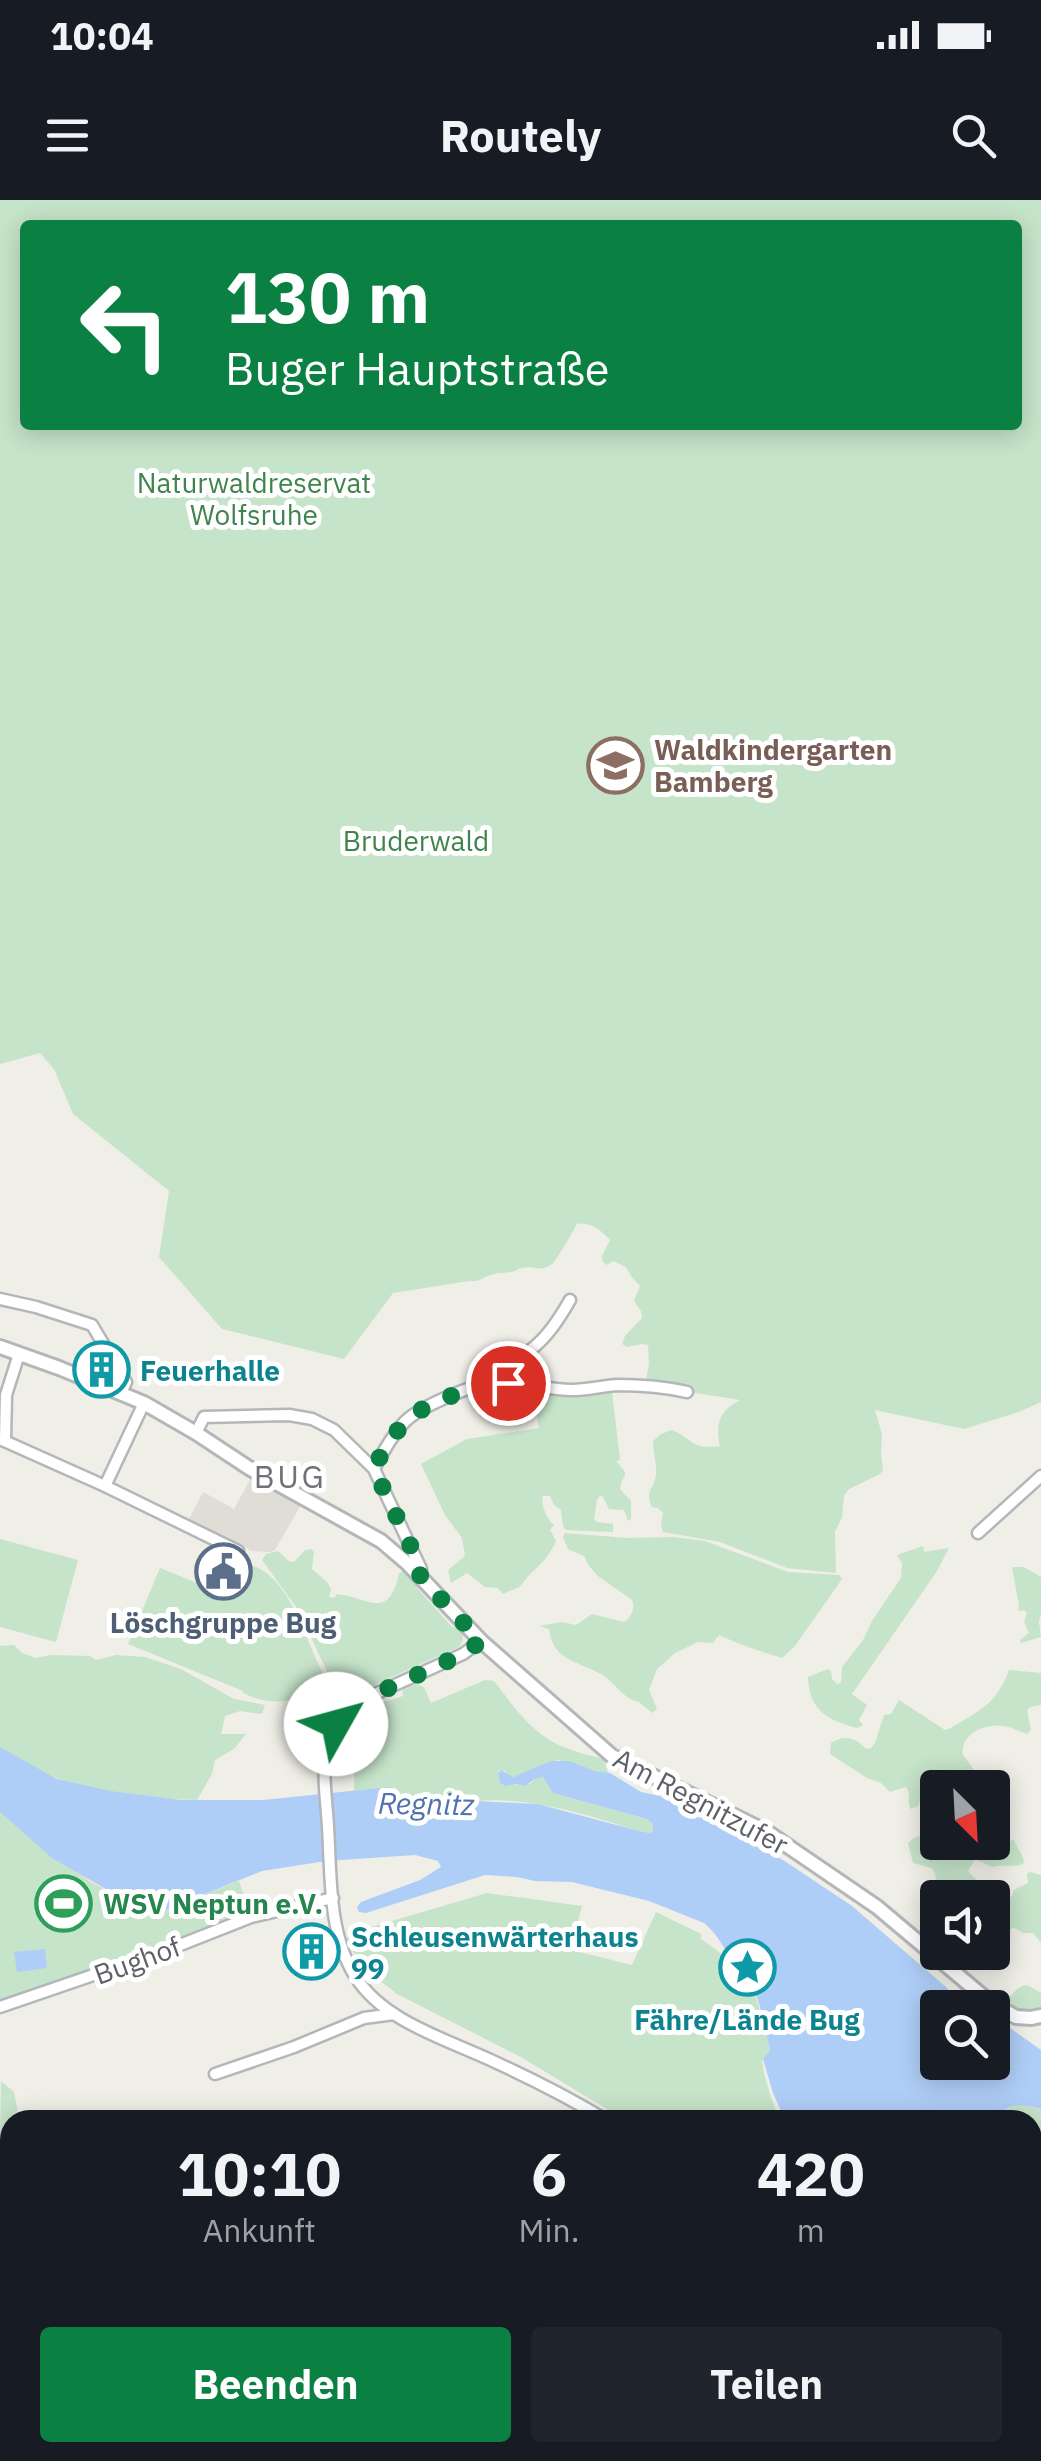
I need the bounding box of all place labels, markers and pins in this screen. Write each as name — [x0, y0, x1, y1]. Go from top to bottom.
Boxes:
place label: Waldkindergarten Bamberg — [654, 731, 892, 800]
school or university icon: Waldkindergarten Bamberg — [585, 735, 645, 795]
building icon: Feuerhalle — [71, 1340, 131, 1400]
pin — [466, 1341, 551, 1426]
place label: Feuerhalle — [140, 1352, 280, 1389]
public building icon: Löschgruppe Bug — [193, 1541, 253, 1601]
place label: Löschgruppe Bug — [110, 1604, 337, 1641]
sports icon: WSV Neptun e.V. — [34, 1873, 94, 1933]
place label: WSV Neptun e.V. — [103, 1885, 323, 1922]
place label: Schleusenwärterhaus 99 — [351, 1918, 639, 1987]
building icon: Schleusenwärterhaus 99 — [282, 1922, 342, 1982]
place icon: Fähre/Lände Bug — [717, 1938, 777, 1998]
place label: Fähre/Lände Bug — [634, 2001, 860, 2038]

